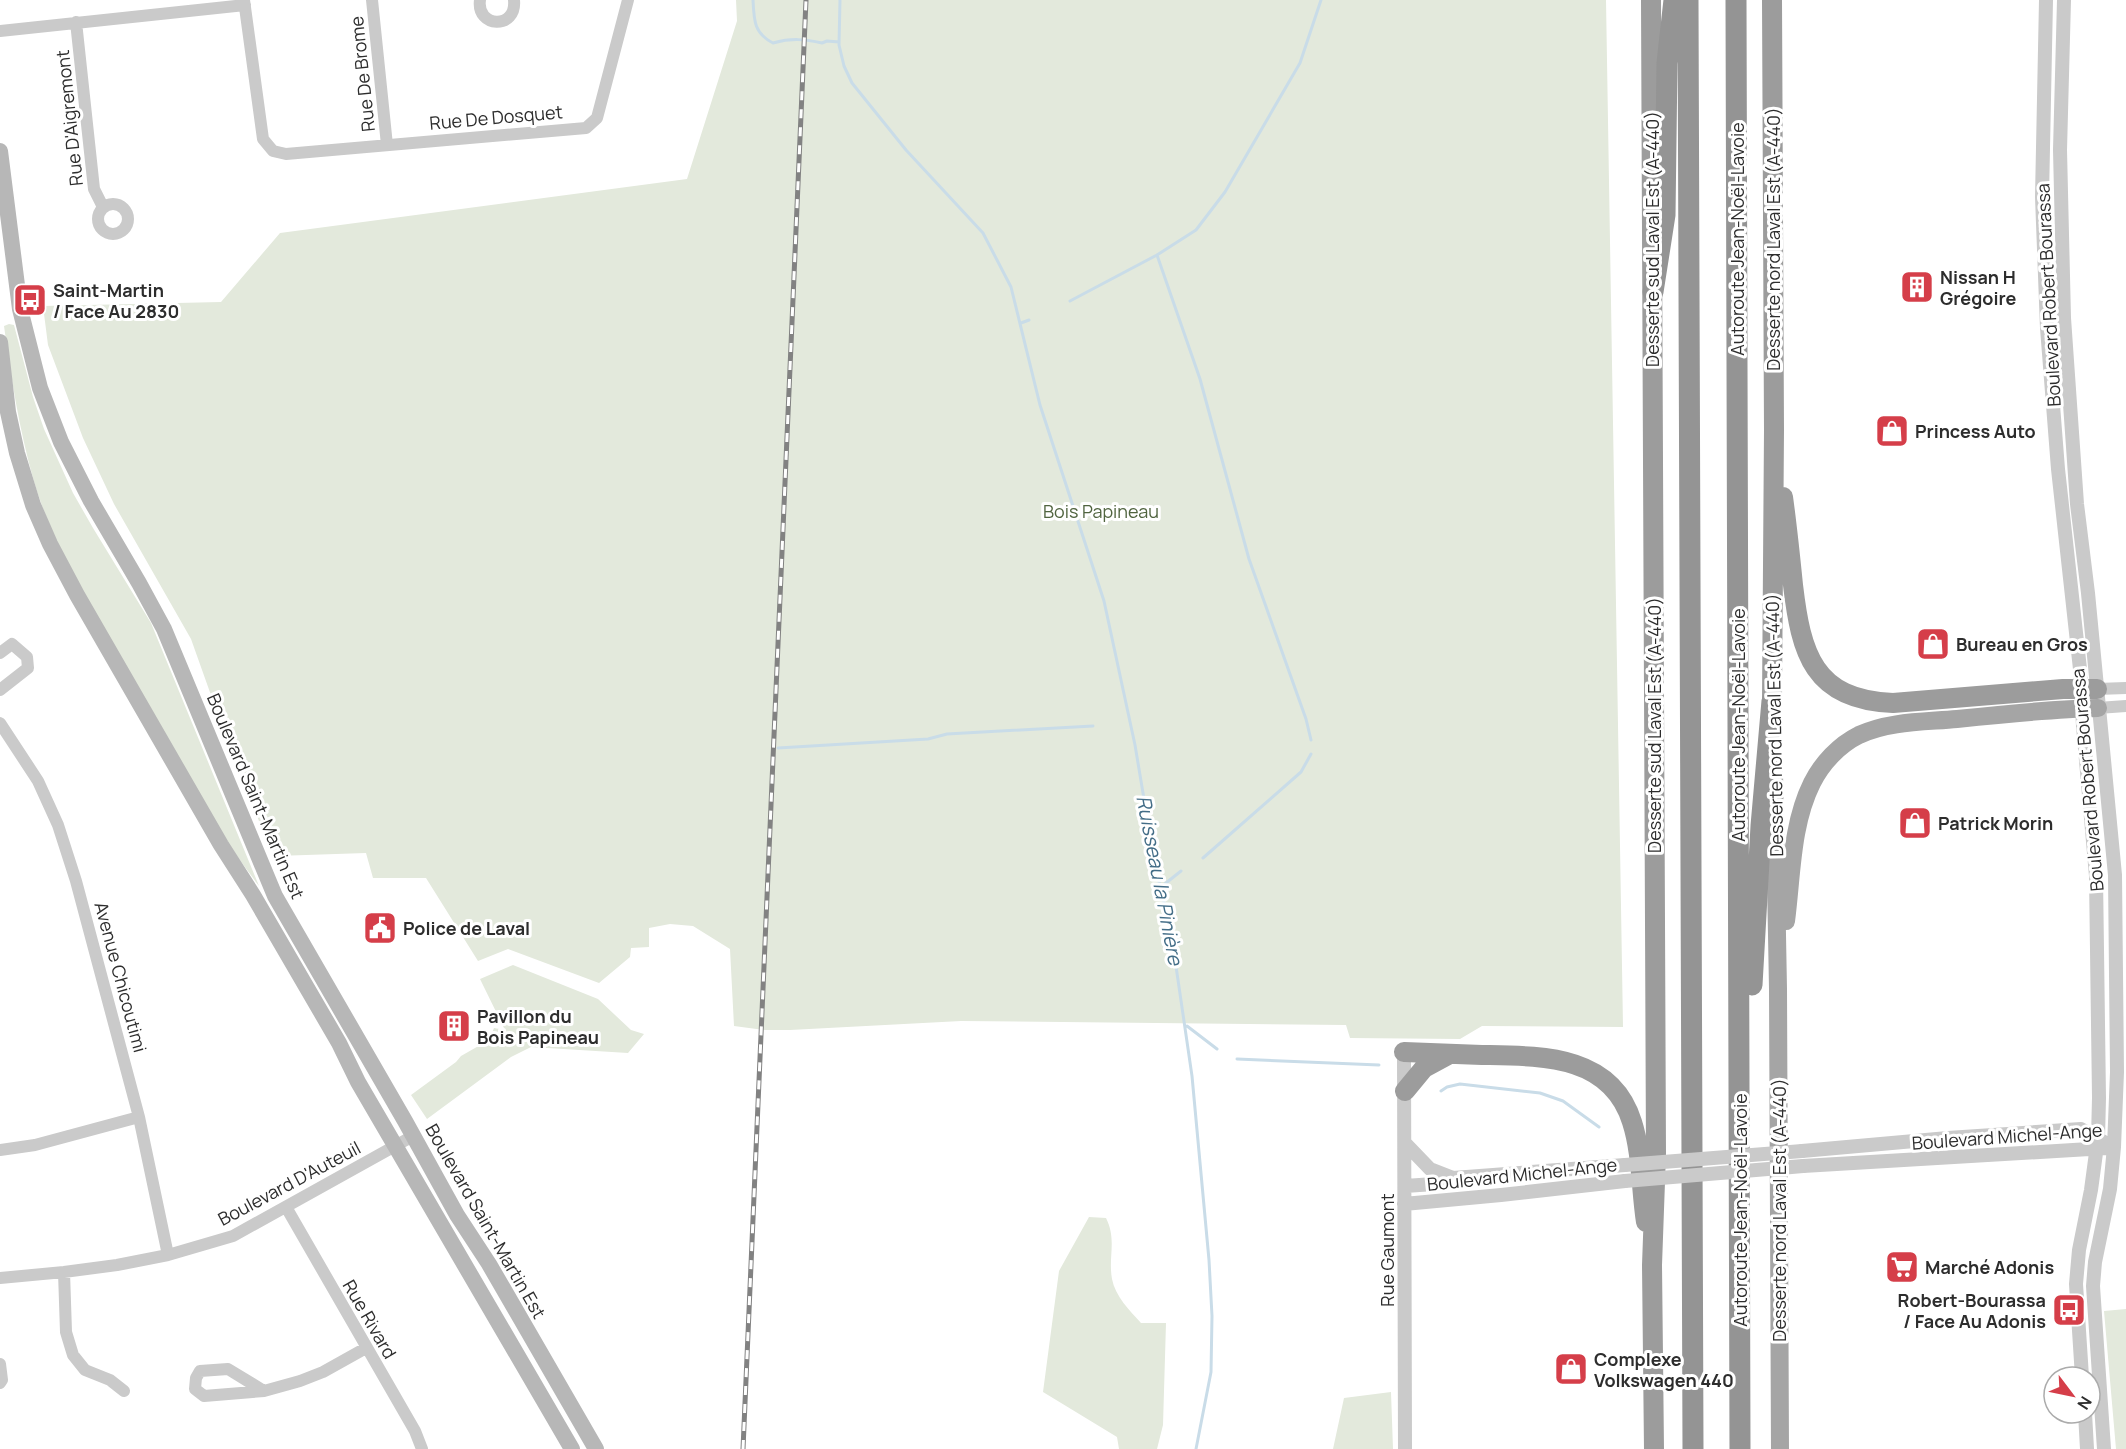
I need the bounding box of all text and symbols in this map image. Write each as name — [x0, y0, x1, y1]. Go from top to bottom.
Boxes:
street label: Rue De Brome — [344, 15, 380, 133]
street label: Rue D'Aigremont — [50, 49, 88, 187]
street label: Rue De Dosquet — [428, 99, 564, 135]
street label: Desserte nord Laval Est (A-440) — [1761, 107, 1785, 371]
street label: Desserte sud Laval Est (A-440) — [1640, 111, 1664, 367]
street label: Autoroute Jean-Noël-Lavoie — [1725, 122, 1749, 356]
street label: Boulevard Robert Bourassa — [2030, 183, 2066, 407]
place label: Nissan H Grégoire — [1940, 265, 2016, 310]
building icon: Nissan H Grégoire — [1899, 269, 1935, 305]
place label: Saint-Martin / Face Au 2830 — [53, 278, 179, 323]
bus stop icon: Saint-Martin / Face Au 2830 — [12, 282, 48, 318]
shop icon: Princess Auto — [1874, 413, 1910, 449]
place label: Princess Auto — [1915, 419, 2036, 443]
park label: Bois Papineau — [1043, 499, 1159, 523]
street label: Desserte nord Laval Est (A-440) — [1760, 593, 1788, 857]
street label: Desserte sud Laval Est (A-440) — [1642, 597, 1666, 853]
street label: Autoroute Jean-Noël-Lavoie — [1726, 608, 1750, 842]
shop icon: Bureau en Gros — [1915, 626, 1951, 662]
place label: Bureau en Gros — [1956, 632, 2088, 656]
street label: Boulevard Robert Bourassa — [2065, 667, 2109, 893]
street label: Boulevard Saint-Martin Est — [202, 690, 310, 902]
water label: Ruisseau la Pinière — [1130, 793, 1190, 968]
shop icon: Patrick Morin — [1897, 805, 1933, 841]
place label: Patrick Morin — [1938, 811, 2053, 835]
street label: Avenue Chicoutimi — [89, 899, 153, 1055]
public building icon: Police de Laval — [362, 910, 398, 946]
place label: Police de Laval — [403, 916, 530, 940]
place label: Pavillon du Bois Papineau — [477, 1004, 599, 1049]
building icon: Pavillon du Bois Papineau — [436, 1008, 472, 1044]
street label: Desserte nord Laval Est (A-440) — [1767, 1078, 1791, 1342]
street label: Autoroute Jean-Noël-Lavoie — [1728, 1093, 1752, 1327]
street label: Boulevard Michel-Ange — [1911, 1117, 2103, 1155]
street label: Boulevard Saint-Martin Est — [420, 1119, 552, 1323]
street label: Boulevard D'Auteuil — [214, 1135, 364, 1231]
street label: Boulevard Michel-Ange — [1426, 1152, 1618, 1196]
street label: Rue Gaumont — [1375, 1193, 1399, 1307]
supermarket icon: Marché Adonis — [1884, 1249, 1920, 1285]
place label: Marché Adonis — [1925, 1255, 2054, 1279]
street label: Rue Rivard — [338, 1275, 402, 1363]
place label: Robert-Bourassa / Face Au Adonis — [1898, 1288, 2046, 1333]
bus stop icon: Robert-Bourassa / Face Au Adonis — [2051, 1292, 2087, 1328]
place label: Complexe Volkswagen 440 — [1594, 1347, 1734, 1392]
shop icon: Complexe Volkswagen 440 — [1553, 1351, 1589, 1387]
north arrow — [2042, 1365, 2102, 1425]
text: N — [2072, 1392, 2097, 1414]

